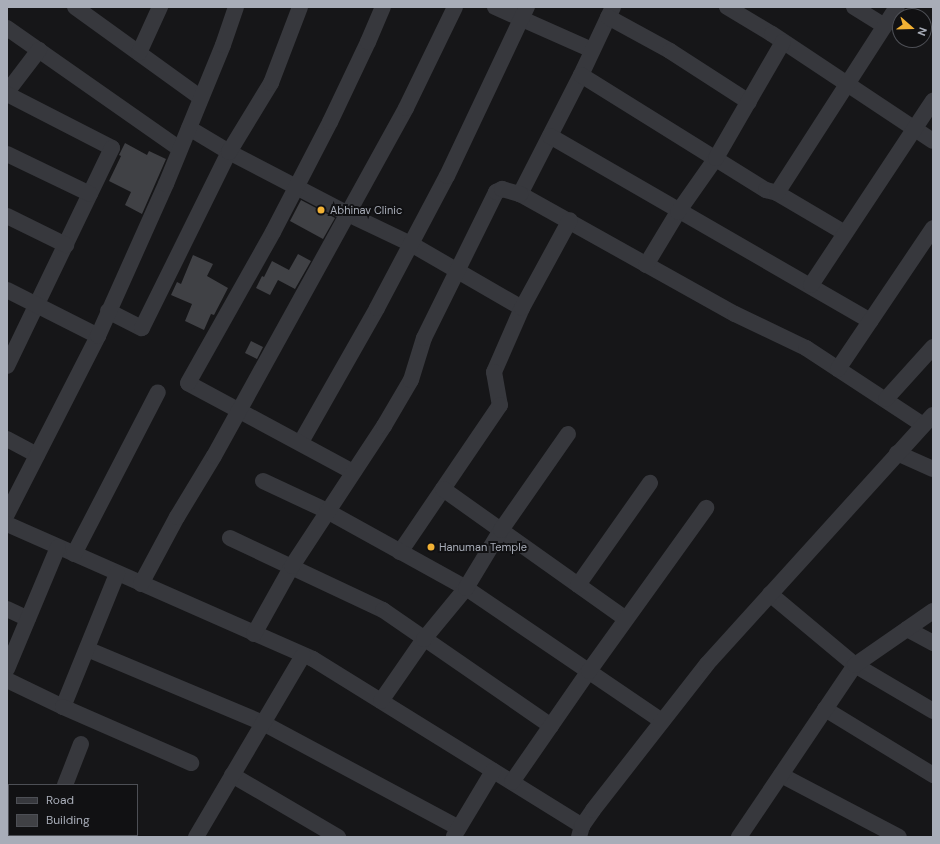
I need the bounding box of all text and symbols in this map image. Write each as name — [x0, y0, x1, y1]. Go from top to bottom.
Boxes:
north arrow — [892, 8, 932, 48]
text: N — [914, 26, 930, 38]
place label: Abhinav Clinic — [330, 203, 402, 217]
marker: Abhinav Clinic — [315, 204, 327, 216]
place label: Hanuman Temple — [439, 540, 527, 554]
marker: Hanuman Temple — [426, 542, 436, 552]
legend — [8, 784, 138, 836]
text: Road — [46, 792, 74, 808]
text: Building — [46, 812, 90, 828]

